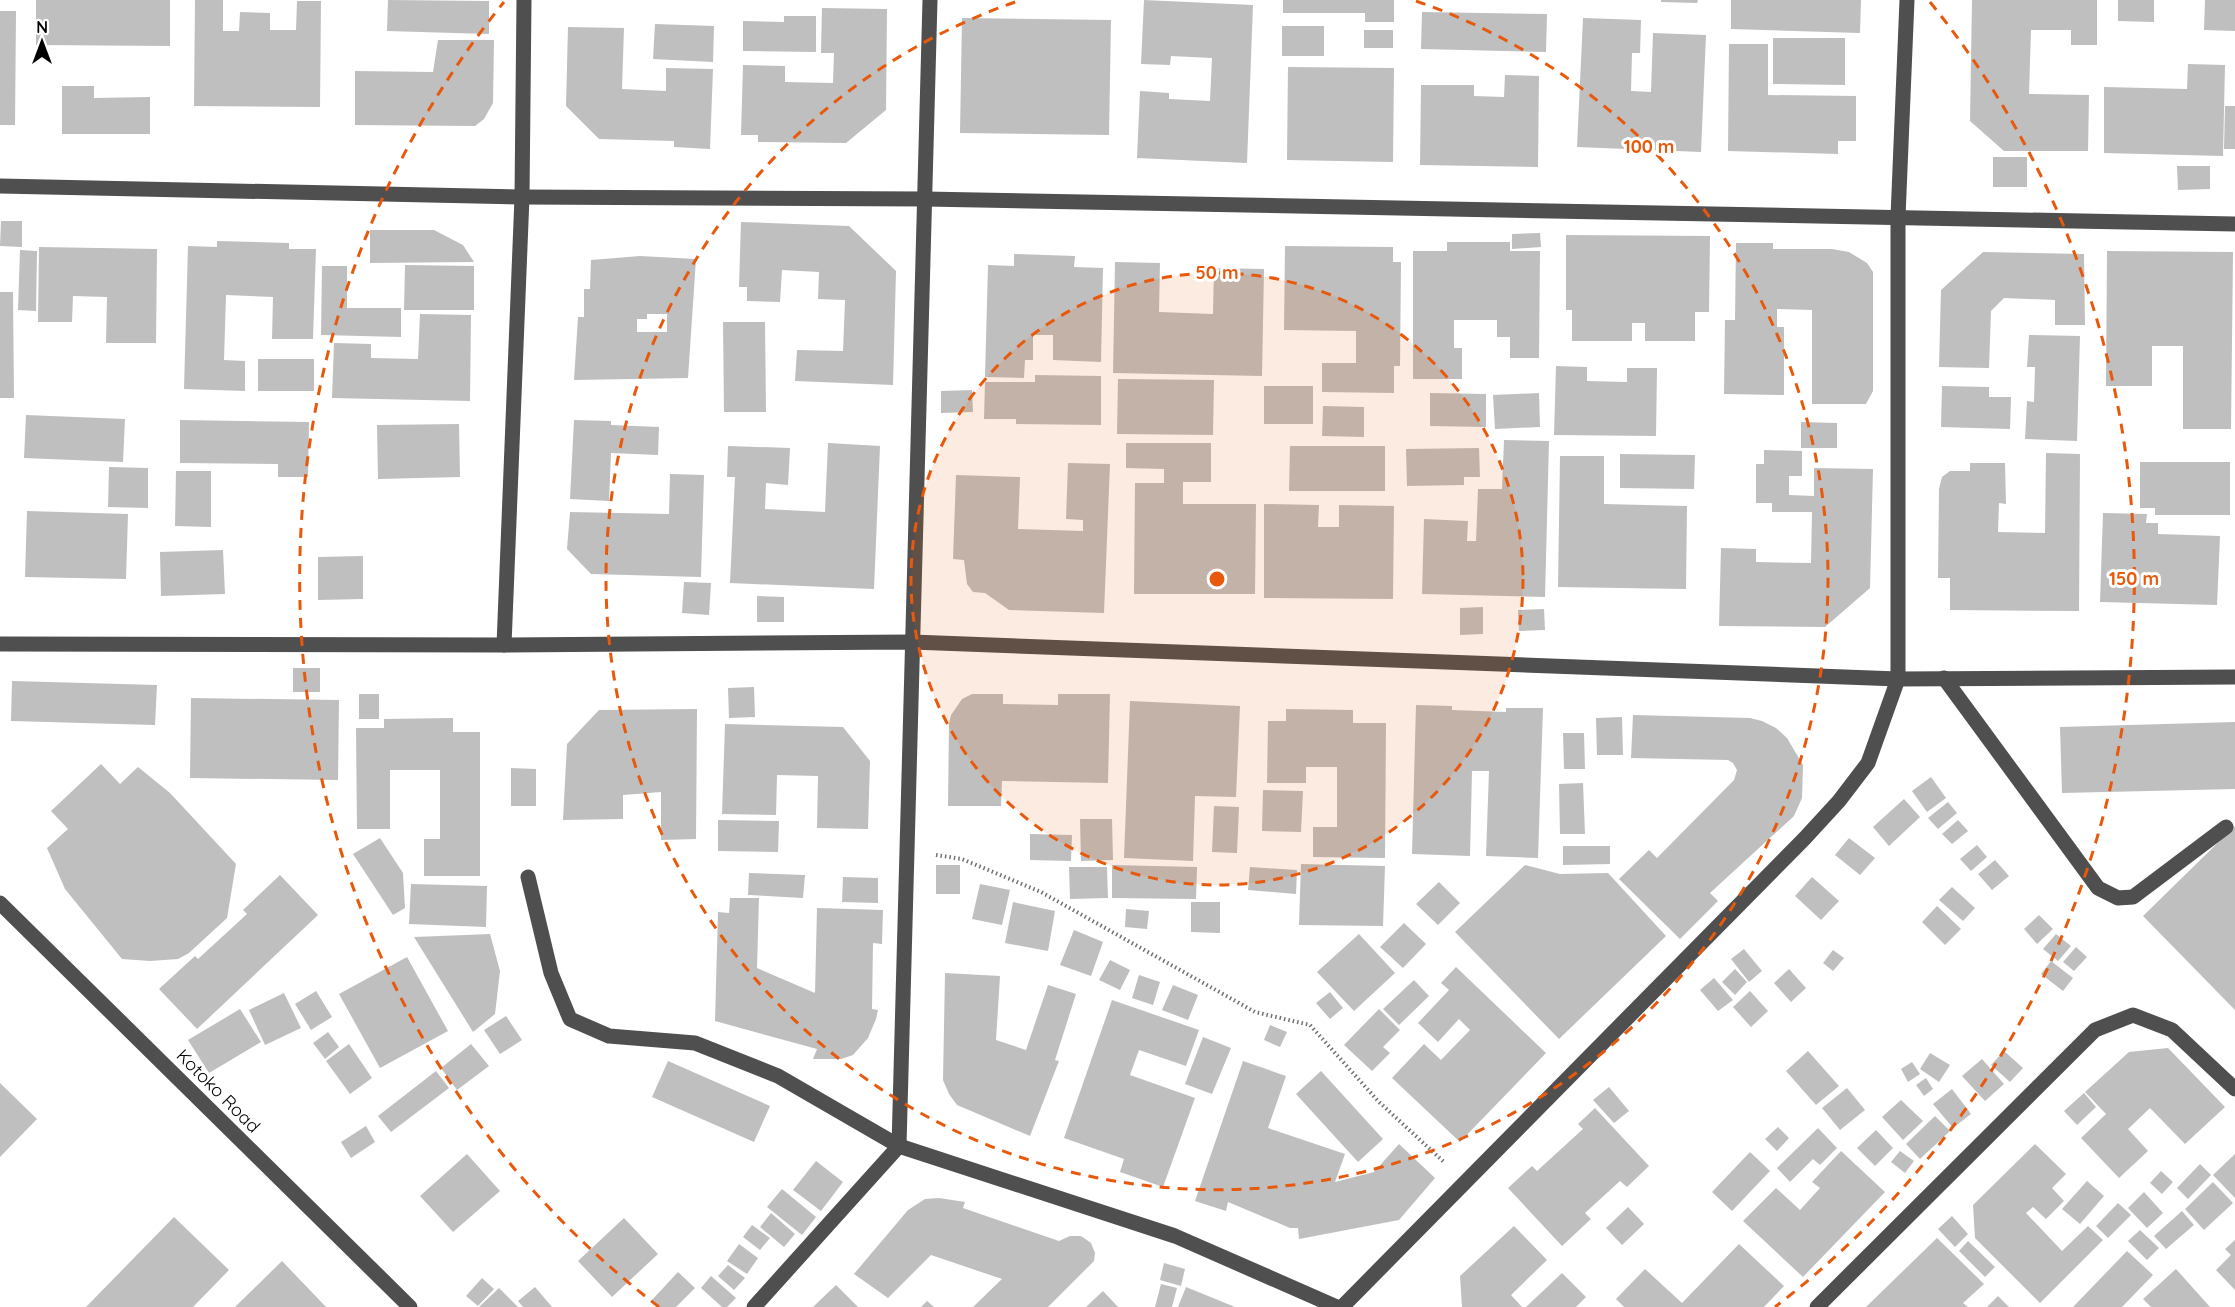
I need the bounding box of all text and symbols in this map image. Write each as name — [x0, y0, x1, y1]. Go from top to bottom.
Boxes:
north arrow — [12, 12, 72, 72]
text: N — [36, 17, 48, 37]
text: 100 m — [1624, 135, 1674, 158]
text: 50 m — [1195, 261, 1239, 284]
text: 150 m — [2109, 567, 2159, 590]
centre of rings — [1207, 569, 1227, 589]
street label: Kotoko Road — [172, 1044, 265, 1137]

